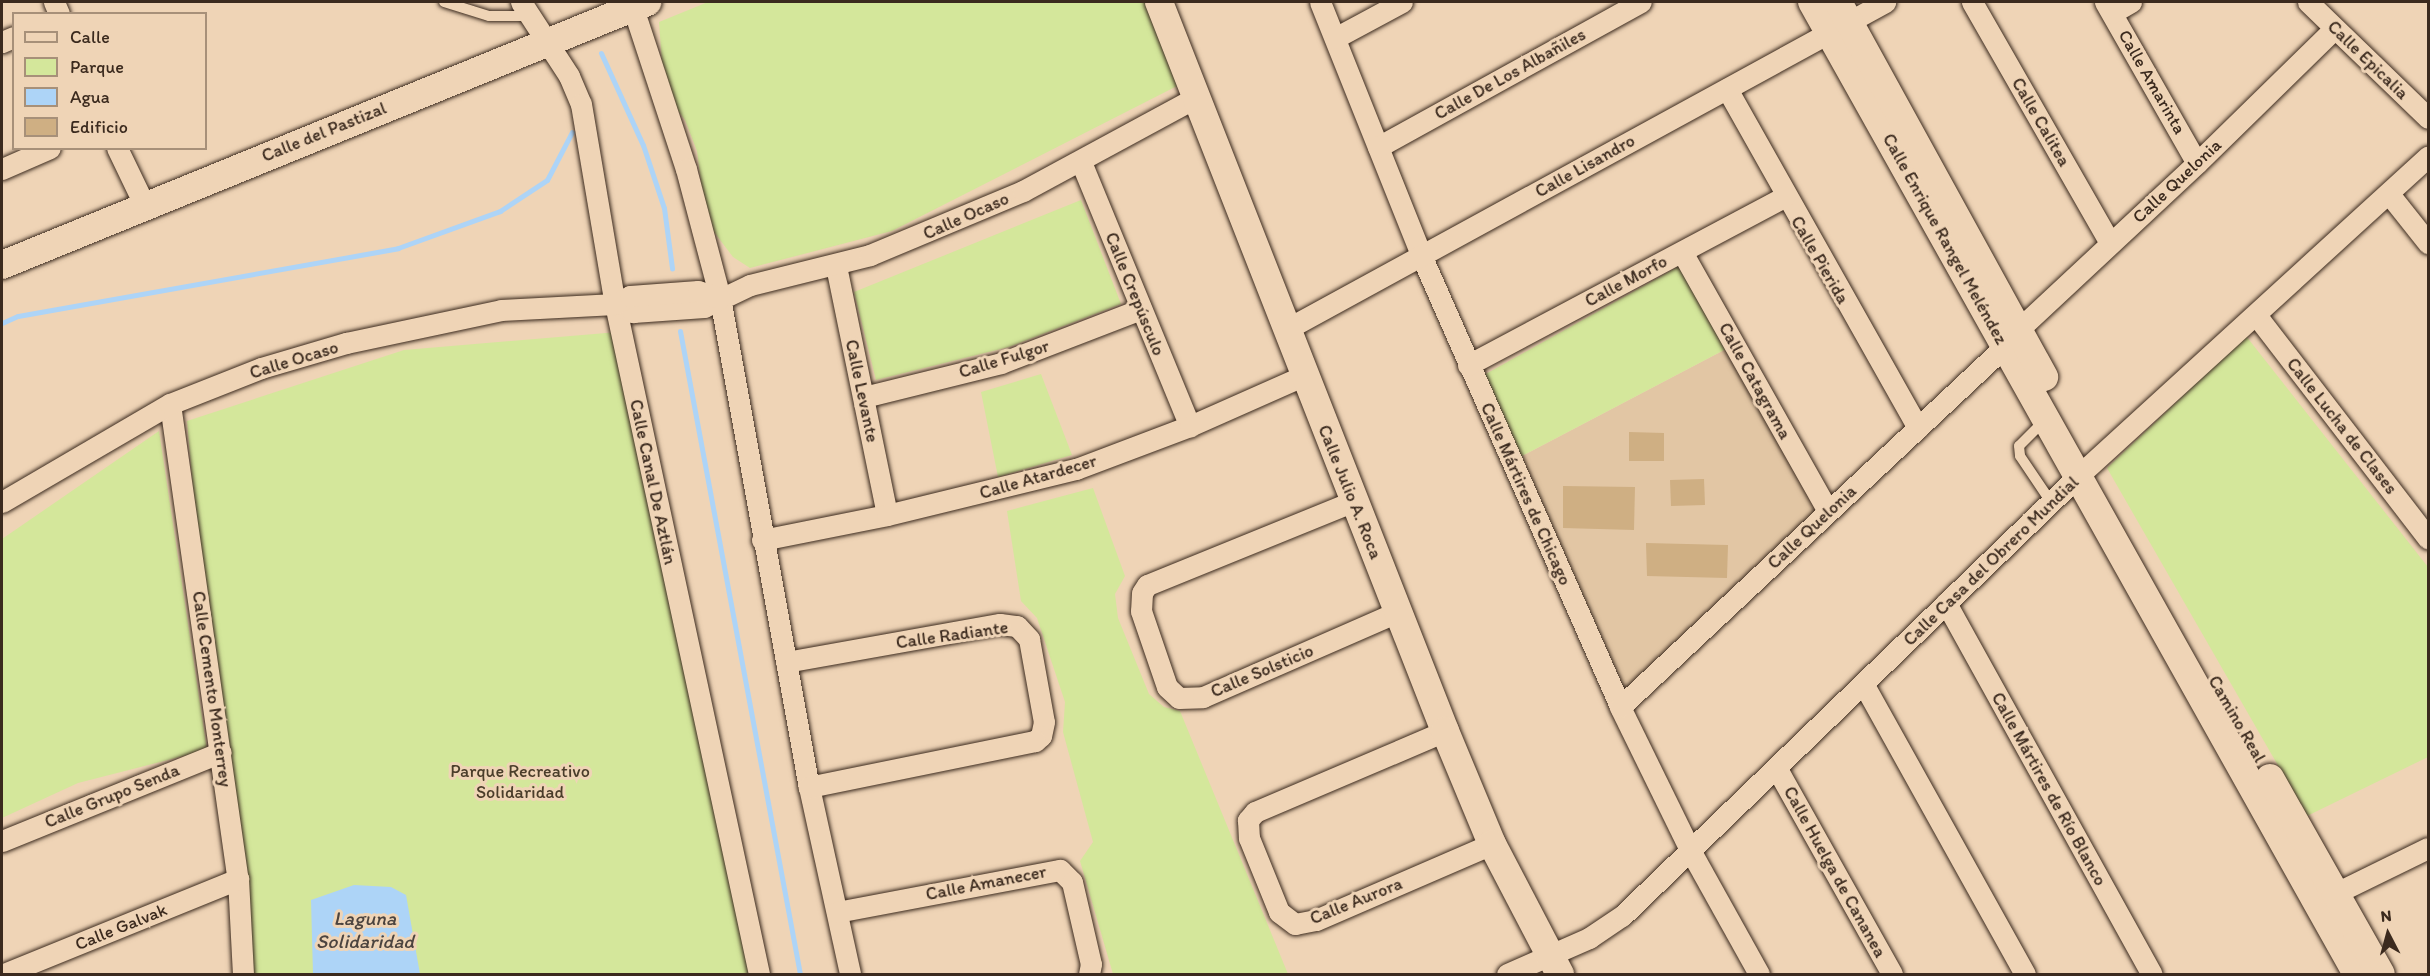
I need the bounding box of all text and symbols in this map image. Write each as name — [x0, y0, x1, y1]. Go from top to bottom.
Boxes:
legend — [12, 12, 207, 150]
street label: Calle Epicalia — [2323, 16, 2413, 104]
street label: Calle De Los Albañiles — [1430, 23, 1590, 125]
text: Calle — [70, 26, 110, 48]
street label: Calle Amarinta — [2113, 26, 2191, 138]
text: Parque — [70, 56, 124, 78]
street label: Calle Calitea — [2007, 74, 2075, 170]
text: Agua — [70, 86, 110, 108]
street label: Calle del Pastizal — [259, 97, 389, 167]
text: Edificio — [70, 116, 128, 138]
street label: Calle Lisandro — [1532, 130, 1638, 202]
street label: Calle Enrique Rangel Meléndez — [1878, 130, 2012, 348]
street label: Calle Quelonia — [2128, 135, 2226, 227]
street label: Calle Ocaso — [920, 187, 1012, 245]
street label: Calle Pierida — [1786, 212, 1854, 308]
street label: Calle Crepúsculo — [1101, 230, 1169, 358]
street label: Calle Morfo — [1581, 250, 1671, 312]
street label: Calle Catagrama — [1714, 319, 1796, 443]
street label: Calle Fulgor — [956, 335, 1052, 383]
street label: Calle Ocaso — [247, 336, 341, 384]
street label: Calle Levante — [841, 338, 883, 444]
street label: Calle Lucha de Clases — [2282, 354, 2402, 498]
street label: Calle Canal De Aztlán — [625, 397, 681, 567]
street label: Calle Mártires de Chicago — [1476, 399, 1576, 589]
street label: Calle Julio A. Roca — [1313, 422, 1387, 562]
street label: Calle Atardecer — [977, 450, 1099, 504]
street label: Calle Casa del Obrero Mundial — [1899, 472, 2083, 650]
street label: Calle Quelonia — [1763, 481, 1861, 573]
street label: Calle Cemento Monterrey — [188, 590, 236, 788]
street label: Calle Radiante — [895, 616, 1009, 654]
street label: Calle Solsticio — [1207, 640, 1317, 702]
street label: Camino Real — [2203, 672, 2271, 766]
street label: Calle Mártires de Río Blanco — [1987, 688, 2111, 890]
street label: Calle Grupo Senda — [42, 759, 182, 833]
park label: Parque Recreativo Solidaridad — [450, 761, 590, 804]
street label: Calle Huelga de Cananea — [1779, 783, 1891, 961]
street label: Calle Amanecer — [924, 861, 1048, 905]
street label: Calle Aurora — [1307, 873, 1405, 929]
street label: Calle Galvak — [72, 899, 170, 955]
north arrow — [2358, 904, 2418, 964]
water label: Laguna Solidaridad — [316, 906, 414, 953]
text: N — [2380, 906, 2392, 926]

